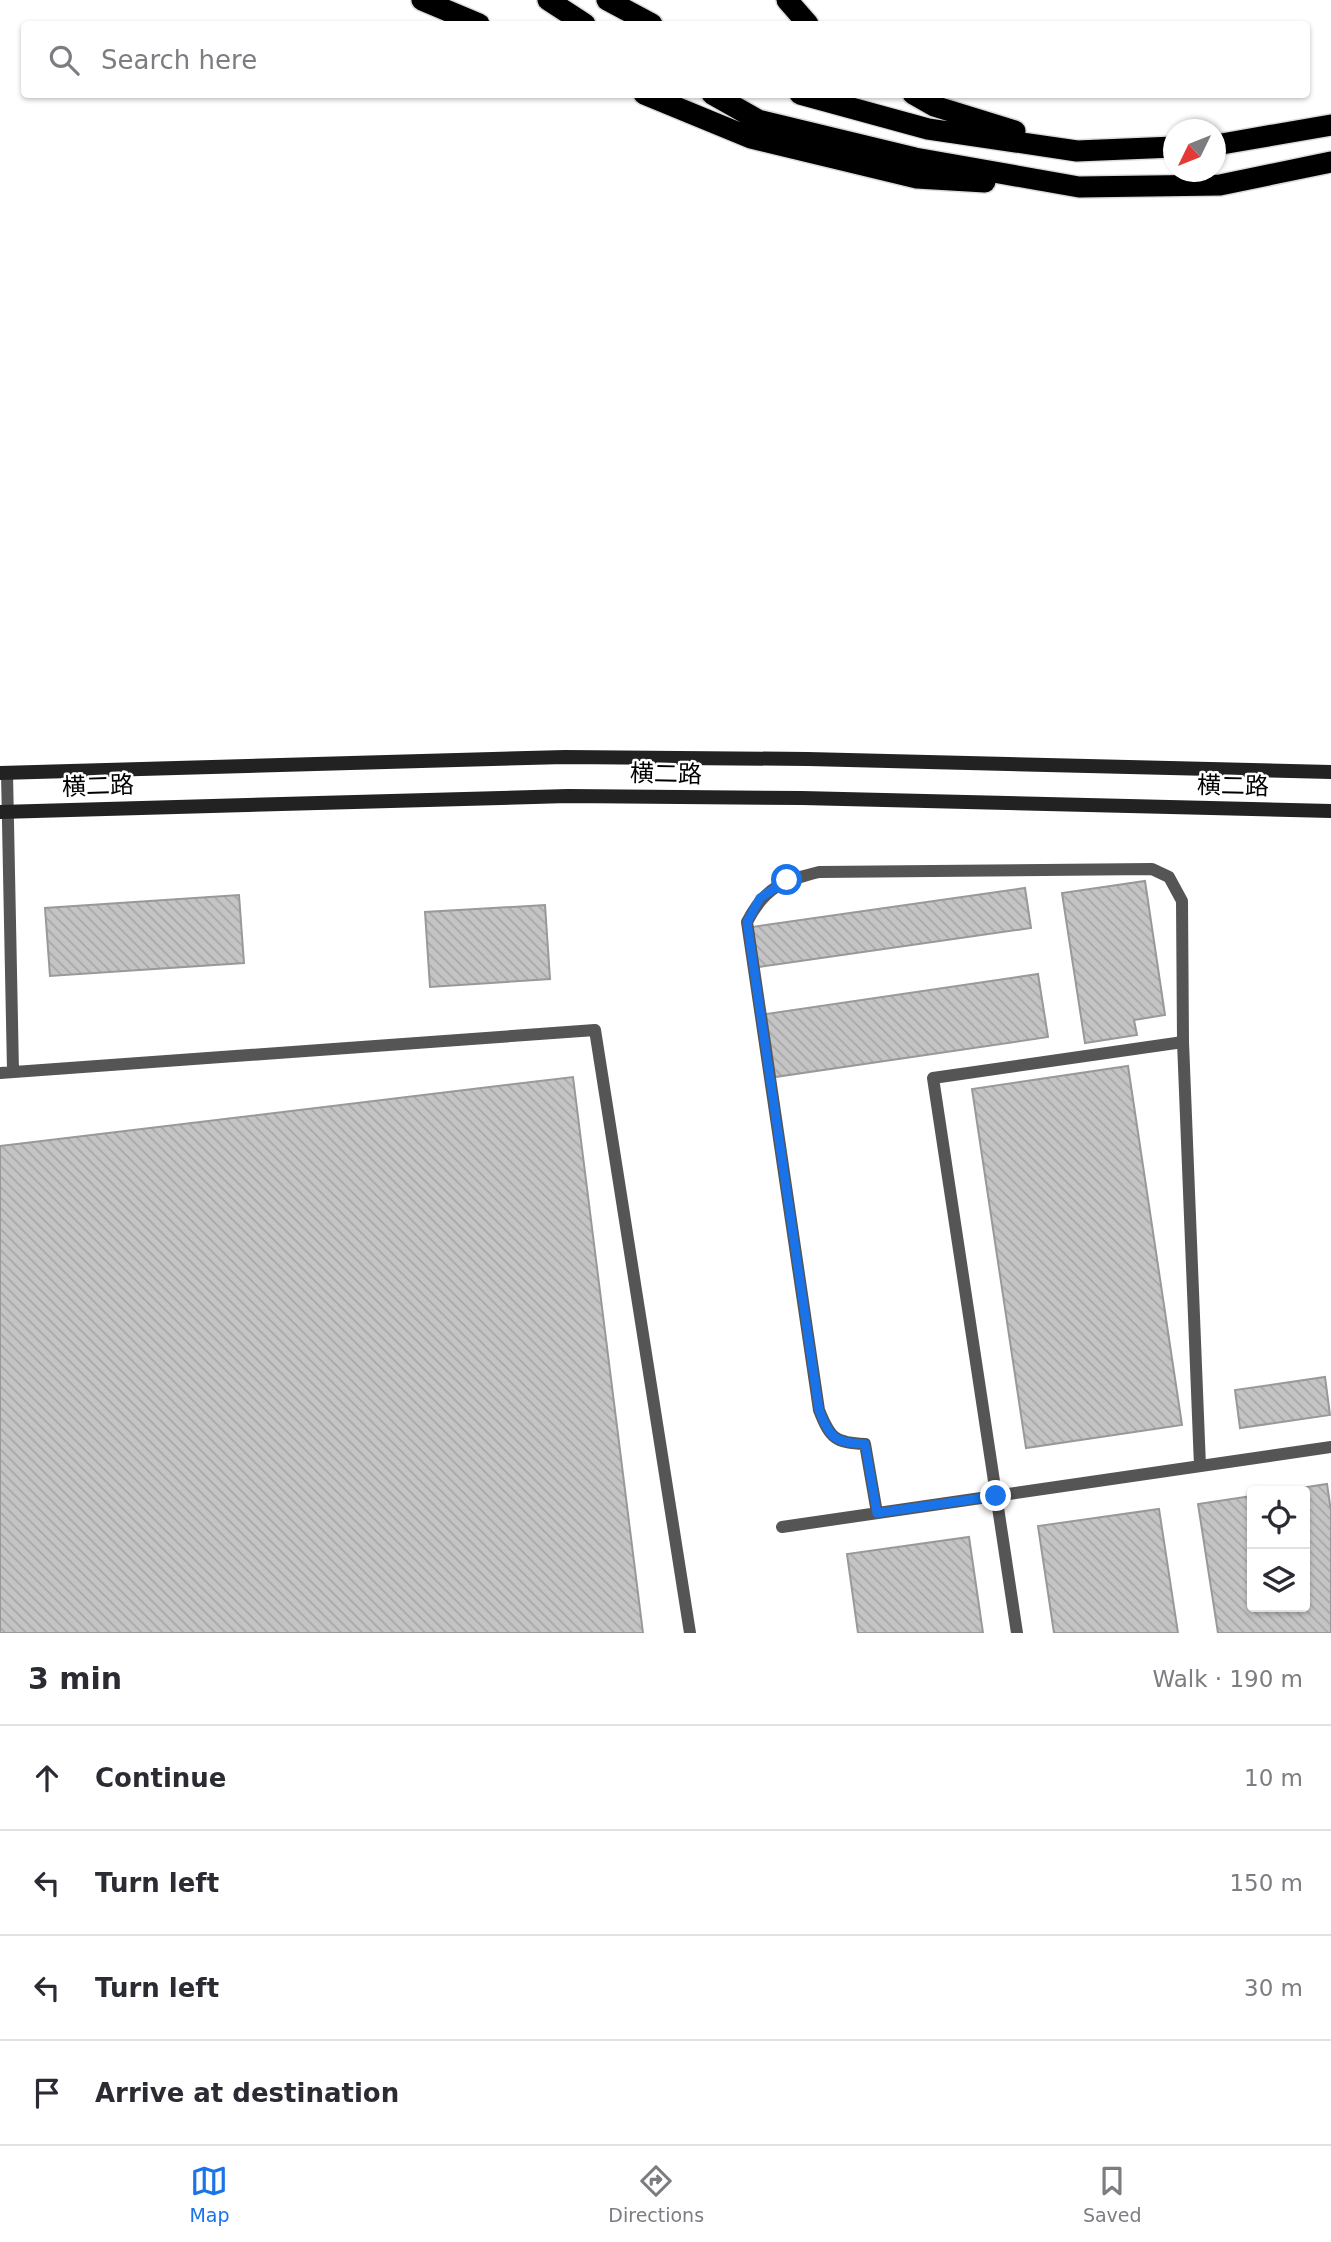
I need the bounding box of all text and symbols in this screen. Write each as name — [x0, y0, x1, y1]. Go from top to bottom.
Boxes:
search box — [21, 21, 1310, 98]
icon: search — [45, 41, 83, 79]
text: Search here — [101, 45, 257, 75]
north arrow — [1163, 119, 1226, 182]
street label: 横二路 — [630, 759, 702, 789]
street label: 横二路 — [62, 771, 134, 801]
street label: 横二路 — [1197, 771, 1269, 801]
route start — [771, 864, 802, 895]
route end — [980, 1480, 1011, 1511]
map controls — [1247, 1486, 1310, 1612]
button: locate — [1247, 1486, 1310, 1549]
button: layers — [1247, 1549, 1310, 1612]
text: 3 min — [28, 1661, 122, 1696]
text: Walk · 190 m — [1152, 1666, 1303, 1692]
icon: ahead — [28, 1759, 66, 1797]
text: Continue — [95, 1763, 226, 1793]
text: 10 m — [1244, 1765, 1303, 1791]
icon: left — [28, 1864, 66, 1902]
text: Turn left — [95, 1868, 219, 1898]
text: 150 m — [1229, 1870, 1303, 1896]
icon: left — [28, 1969, 66, 2007]
text: Turn left — [95, 1973, 219, 2003]
text: 30 m — [1244, 1975, 1303, 2001]
icon: arrive — [28, 2074, 66, 2112]
text: Arrive at destination — [95, 2078, 399, 2108]
tab: Map — [189, 2162, 230, 2226]
tab: Directions — [608, 2162, 704, 2226]
tab: Saved — [1083, 2162, 1142, 2226]

